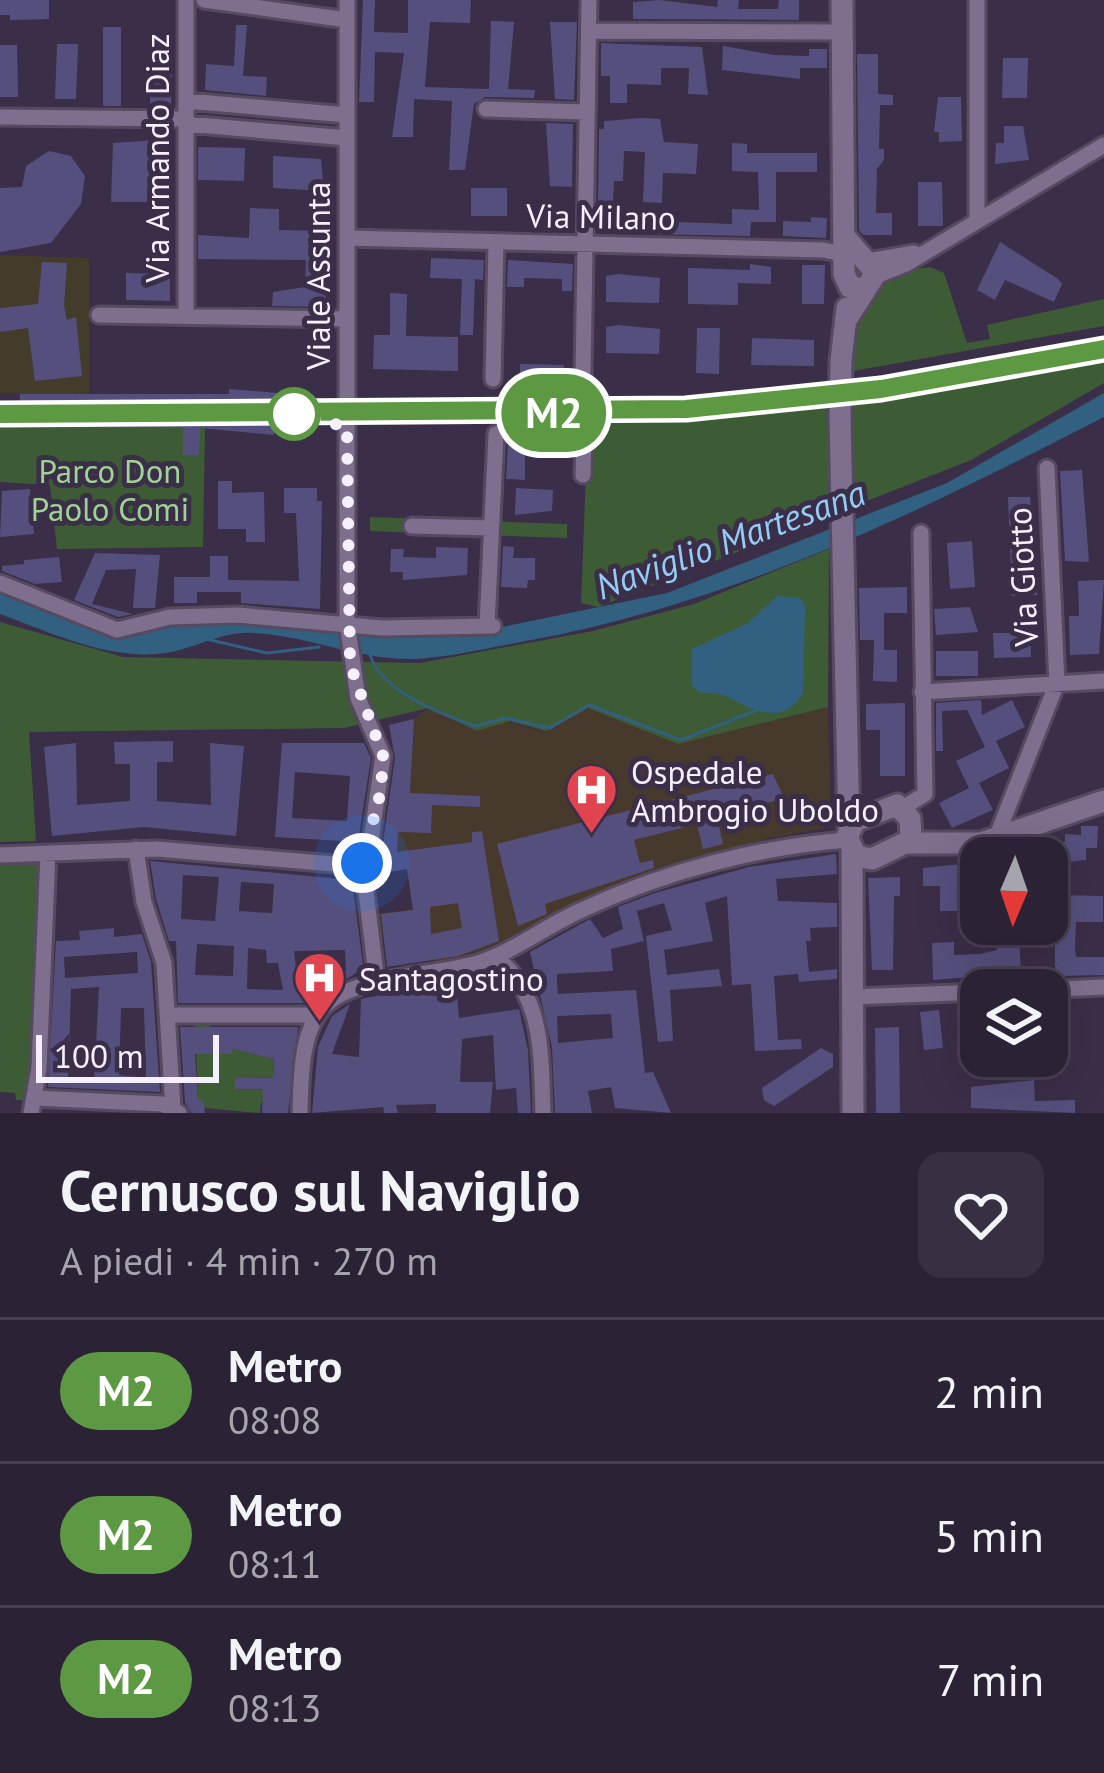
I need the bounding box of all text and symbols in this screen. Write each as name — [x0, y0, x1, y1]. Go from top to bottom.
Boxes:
street label: Via Armando Diaz — [135, 33, 178, 284]
street label: Viale Assunta — [296, 182, 339, 371]
street label: Via Milano — [525, 193, 676, 239]
line badge: M2 — [500, 374, 608, 452]
text: M2 — [525, 385, 583, 440]
unlabelled marker — [269, 389, 319, 439]
park label: Parco Don Paolo Comi — [31, 449, 189, 530]
water label: Naviglio Martesana — [589, 468, 872, 610]
street label: Via Giotto — [997, 506, 1047, 649]
place label: Ospedale Ambrogio Uboldo — [631, 750, 879, 831]
hospital icon: Ospedale Ambrogio Uboldo — [564, 762, 620, 836]
your location — [332, 833, 392, 893]
north arrow — [960, 837, 1068, 945]
map controls — [960, 837, 1068, 1077]
hospital icon: Santagostino — [292, 950, 348, 1024]
place label: Santagostino — [359, 957, 544, 1000]
button: layers — [960, 969, 1068, 1077]
scale bar — [36, 1029, 219, 1082]
text: 100 m — [54, 1034, 144, 1077]
button: heart — [918, 1152, 1044, 1278]
text: Cernusco sul Naviglio — [60, 1153, 581, 1227]
text: A piedi · 4 min · 270 m — [60, 1235, 438, 1286]
text: Metro — [228, 1336, 343, 1394]
text: 2 min — [934, 1362, 1044, 1420]
text: M2 — [97, 1363, 155, 1418]
text: 08:08 — [228, 1394, 322, 1445]
text: Metro — [228, 1480, 343, 1538]
text: 5 min — [934, 1506, 1044, 1564]
text: M2 — [97, 1507, 155, 1562]
text: 08:11 — [228, 1538, 322, 1589]
text: Metro — [228, 1624, 343, 1682]
text: 7 min — [937, 1650, 1044, 1708]
text: M2 — [97, 1651, 155, 1706]
text: 08:13 — [228, 1682, 322, 1733]

